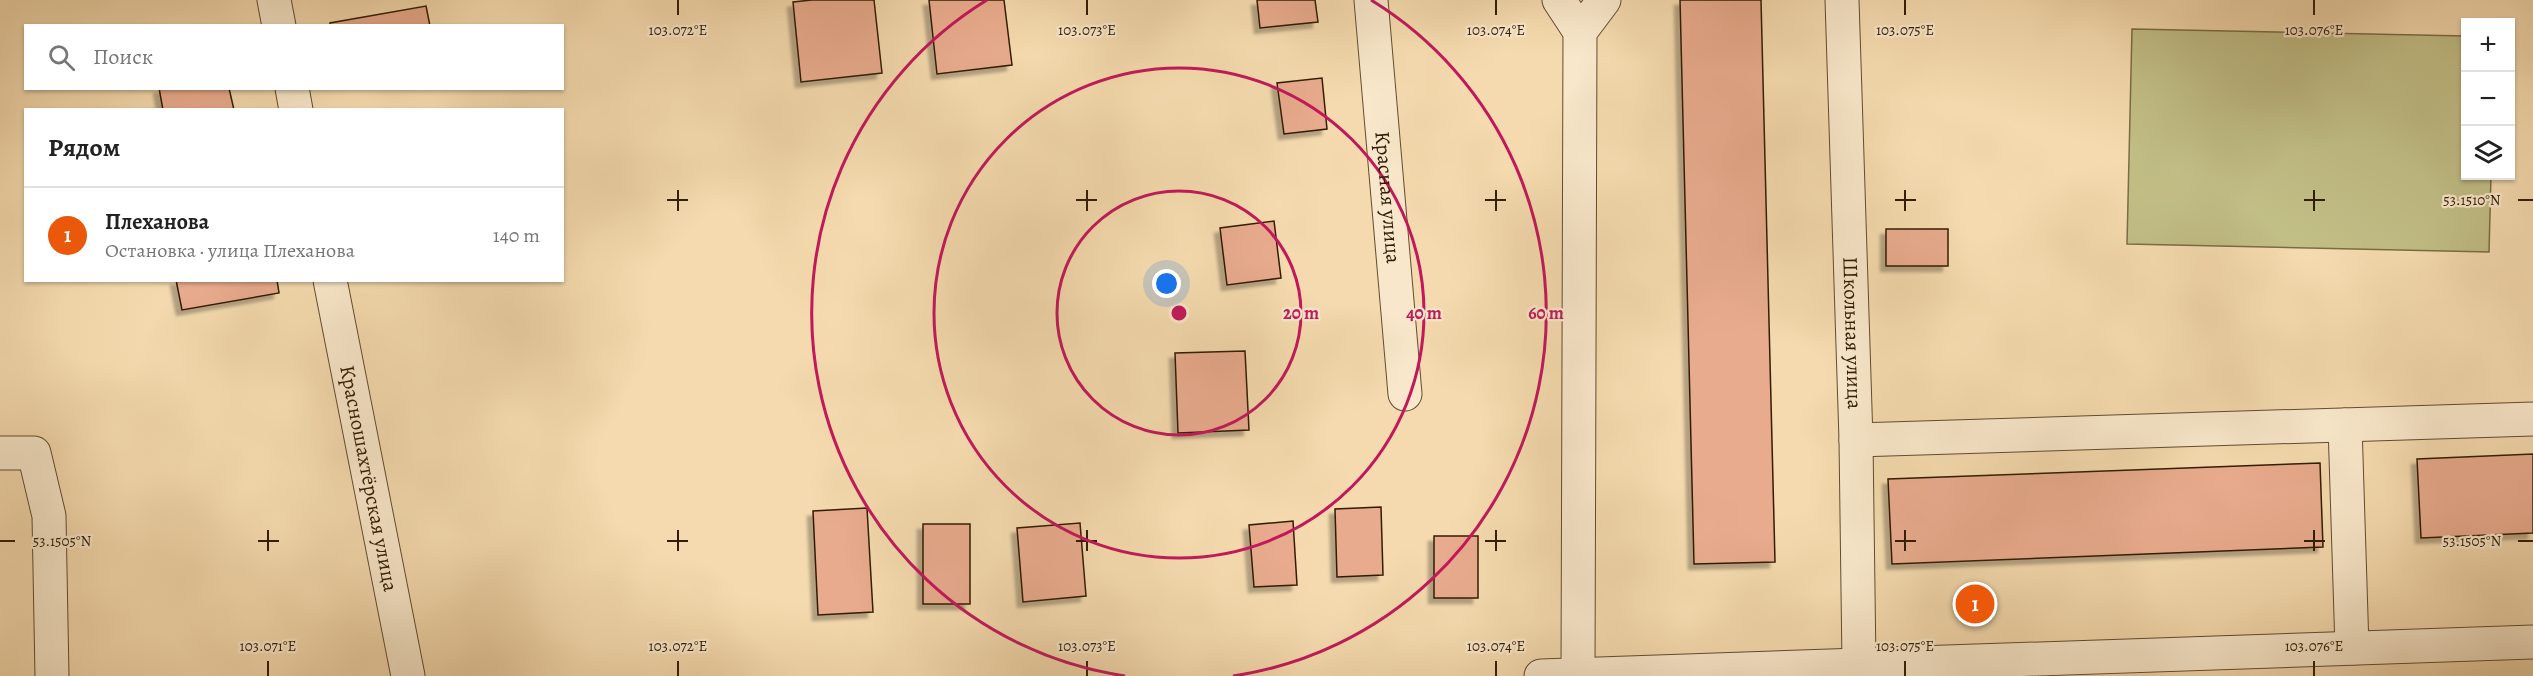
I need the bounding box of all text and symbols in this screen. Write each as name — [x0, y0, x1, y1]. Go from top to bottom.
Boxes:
map controls — [2461, 18, 2515, 180]
button: + — [2461, 18, 2515, 72]
text: 103.072°E — [649, 20, 707, 40]
text: 103.073°E — [1058, 20, 1116, 40]
text: 103.074°E — [1467, 20, 1525, 40]
text: 103.075°E — [1876, 20, 1934, 40]
text: 103.076°E — [2285, 20, 2343, 40]
search box — [24, 24, 564, 90]
icon: search — [45, 41, 78, 74]
text: Поиск — [93, 42, 153, 72]
button: − — [2461, 72, 2515, 126]
button: layers — [2461, 126, 2515, 180]
text: Рядом — [48, 130, 120, 165]
street label: Красная улица — [1368, 130, 1408, 265]
text: 53.1510°N — [2443, 190, 2501, 210]
text: Плеханова — [105, 207, 209, 237]
text: 1 — [64, 222, 71, 249]
text: 140 m — [493, 222, 540, 249]
text: Остановка · улица Плеханова — [105, 237, 355, 264]
street label: Школьная улица — [1836, 256, 1869, 410]
your location — [1152, 269, 1181, 298]
text: 20 m — [1283, 301, 1319, 325]
text: 40 m — [1406, 301, 1442, 325]
text: 60 m — [1528, 301, 1564, 325]
centre of rings — [1169, 303, 1189, 323]
street label: Красношахтёрская улица — [333, 363, 405, 594]
text: 53.1505°N — [33, 531, 92, 551]
text: 53.1505°N — [2443, 531, 2502, 551]
pin: 1 — [1956, 582, 1994, 626]
text: 103.071°E — [240, 636, 296, 656]
text: 103.072°E — [649, 636, 707, 656]
text: 103.073°E — [1058, 636, 1116, 656]
text: 103.074°E — [1467, 636, 1525, 656]
text: 103.075°E — [1876, 636, 1934, 656]
text: 103.076°E — [2285, 636, 2343, 656]

